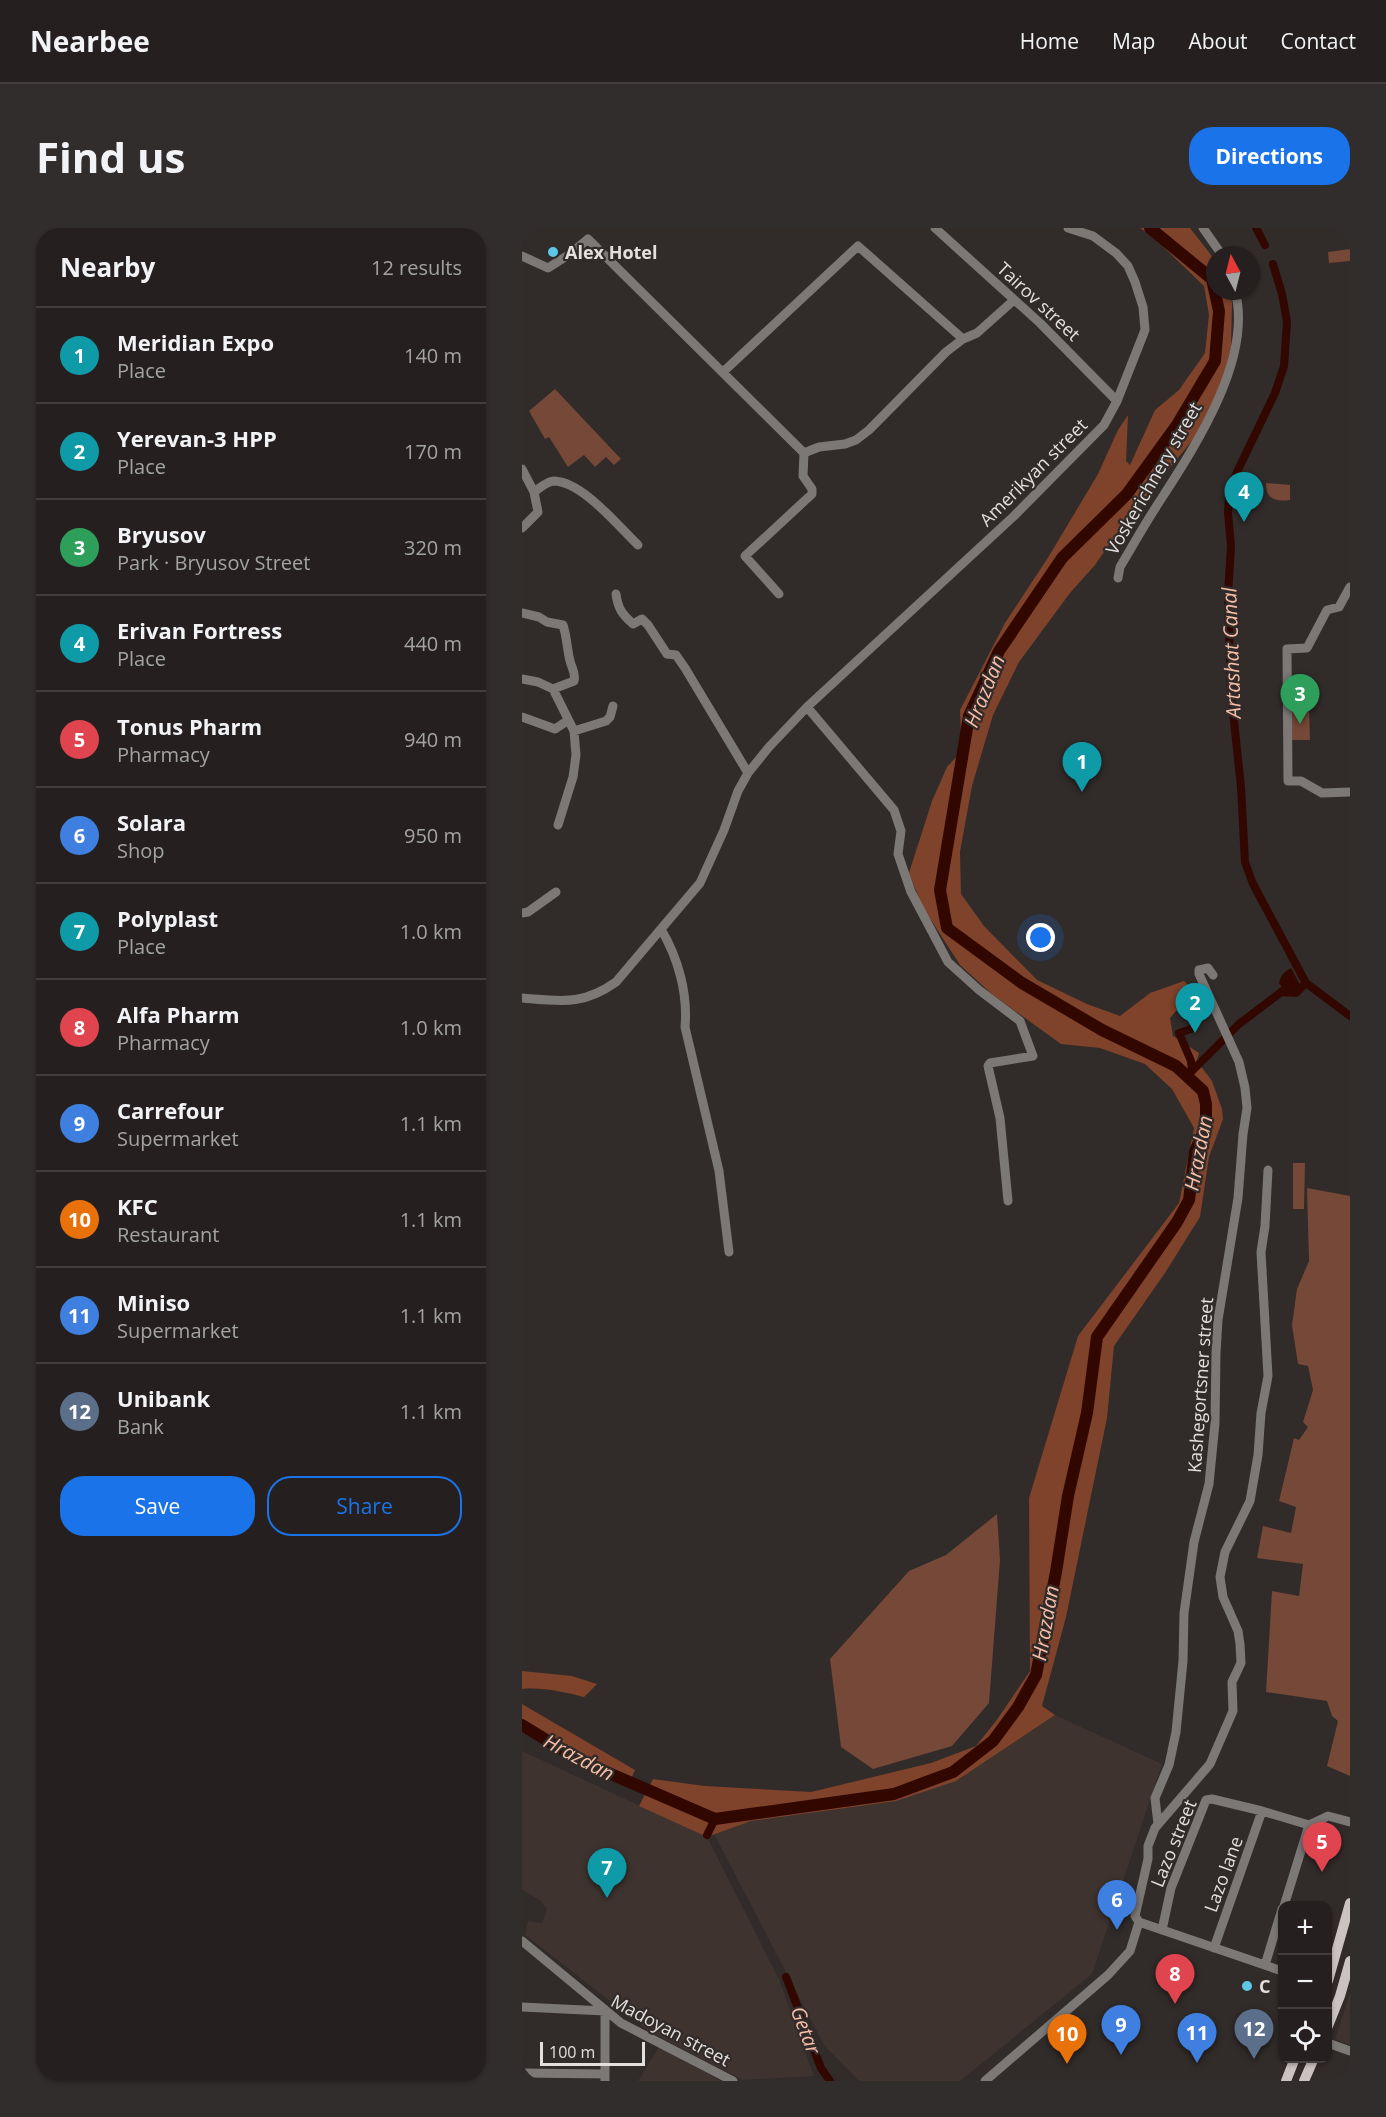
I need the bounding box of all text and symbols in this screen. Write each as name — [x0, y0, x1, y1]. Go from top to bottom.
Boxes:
text: Nearbee — [30, 22, 150, 60]
text: Home — [1020, 27, 1079, 55]
text: Map — [1112, 27, 1155, 55]
text: About — [1188, 27, 1248, 55]
text: Contact — [1281, 27, 1356, 55]
button: Directions — [1189, 127, 1350, 185]
text: Find us — [36, 128, 185, 185]
place label: Alex Hotel — [565, 240, 658, 264]
marker: Alex Hotel — [546, 245, 560, 259]
north arrow — [1206, 246, 1260, 300]
text: Nearby — [60, 249, 155, 285]
text: 12 results — [371, 254, 462, 281]
street label: Tairov street — [992, 256, 1086, 346]
text: Meridian Expo — [117, 327, 274, 357]
text: 1 — [74, 342, 85, 369]
text: 140 m — [404, 342, 462, 369]
text: Place — [117, 357, 166, 384]
street label: Voskerichnery street — [1099, 397, 1207, 559]
street label: Amerikyan street — [974, 413, 1092, 531]
text: Yerevan-3 HPP — [117, 423, 277, 453]
text: 2 — [74, 438, 85, 465]
text: 170 m — [404, 438, 462, 465]
text: Place — [117, 453, 166, 480]
pin: 4 — [1224, 472, 1264, 522]
text: Bryusov — [117, 519, 206, 549]
text: 3 — [74, 534, 85, 561]
text: 320 m — [404, 534, 462, 561]
text: Park · Bryusov Street — [117, 549, 310, 576]
water label: Artashat Canal — [1215, 586, 1247, 721]
text: Erivan Fortress — [117, 615, 282, 645]
text: 4 — [74, 630, 85, 657]
text: 440 m — [404, 630, 462, 657]
text: Place — [117, 645, 166, 672]
water label: Hrazdan — [957, 651, 1011, 731]
pin: 3 — [1280, 674, 1320, 724]
text: Tonus Pharm — [117, 711, 262, 741]
text: 5 — [74, 726, 85, 753]
text: 940 m — [404, 726, 462, 753]
text: Pharmacy — [117, 741, 210, 768]
pin: 1 — [1062, 742, 1102, 792]
text: Solara — [117, 807, 186, 837]
text: 6 — [74, 822, 85, 849]
text: 950 m — [404, 822, 462, 849]
text: Shop — [117, 837, 165, 864]
text: Polyplast — [117, 903, 218, 933]
text: 7 — [74, 918, 85, 945]
text: 1.0 km — [400, 918, 462, 945]
your location — [1026, 923, 1055, 952]
text: Place — [117, 933, 166, 960]
pin: 2 — [1176, 984, 1214, 1033]
text: Alfa Pharm — [117, 999, 240, 1029]
text: 8 — [74, 1014, 85, 1041]
text: 1.0 km — [400, 1014, 462, 1041]
text: Pharmacy — [117, 1029, 210, 1056]
text: Carrefour — [117, 1095, 224, 1125]
text: 9 — [74, 1110, 85, 1137]
text: 1.1 km — [400, 1110, 462, 1137]
water label: Hrazdan — [1177, 1113, 1219, 1193]
text: Supermarket — [117, 1125, 239, 1152]
text: KFC — [117, 1191, 158, 1221]
text: 10 — [68, 1206, 91, 1233]
text: 1.1 km — [400, 1206, 462, 1233]
text: Restaurant — [117, 1221, 219, 1248]
text: Miniso — [117, 1287, 190, 1317]
street label: Kashegortsner street — [1182, 1296, 1218, 1474]
text: 11 — [68, 1302, 91, 1329]
text: 1.1 km — [400, 1302, 462, 1329]
text: Supermarket — [117, 1317, 239, 1344]
text: Unibank — [117, 1383, 210, 1413]
text: 12 — [68, 1398, 91, 1425]
text: 1.1 km — [400, 1398, 462, 1425]
text: Bank — [117, 1413, 164, 1440]
button: Save — [60, 1476, 255, 1536]
button: Share — [267, 1476, 462, 1536]
water label: Hrazdan — [1025, 1583, 1065, 1663]
water label: Hrazdan — [539, 1727, 619, 1787]
street label: Lazo street — [1145, 1796, 1201, 1890]
pin: 5 — [1302, 1822, 1342, 1872]
street label: Lazo lane — [1198, 1833, 1248, 1915]
pin: 7 — [588, 1848, 626, 1898]
pin: 6 — [1098, 1880, 1136, 1930]
map controls — [1278, 1901, 1332, 2063]
button: + — [1278, 1901, 1332, 1955]
pin: 8 — [1156, 1954, 1194, 2004]
button: − — [1278, 1955, 1332, 2009]
place label: C — [1259, 1974, 1270, 1998]
marker: C — [1240, 1979, 1254, 1993]
street label: Madoyan street — [607, 1988, 735, 2072]
water label: Getar — [785, 2002, 828, 2059]
pin: 9 — [1102, 2006, 1140, 2055]
button: locate — [1278, 2009, 1332, 2063]
pin: 12 — [1234, 2010, 1274, 2059]
pin: 10 — [1048, 2014, 1086, 2064]
pin: 11 — [1178, 2014, 1216, 2063]
scale bar — [540, 2039, 645, 2066]
text: 100 m — [549, 2041, 595, 2063]

